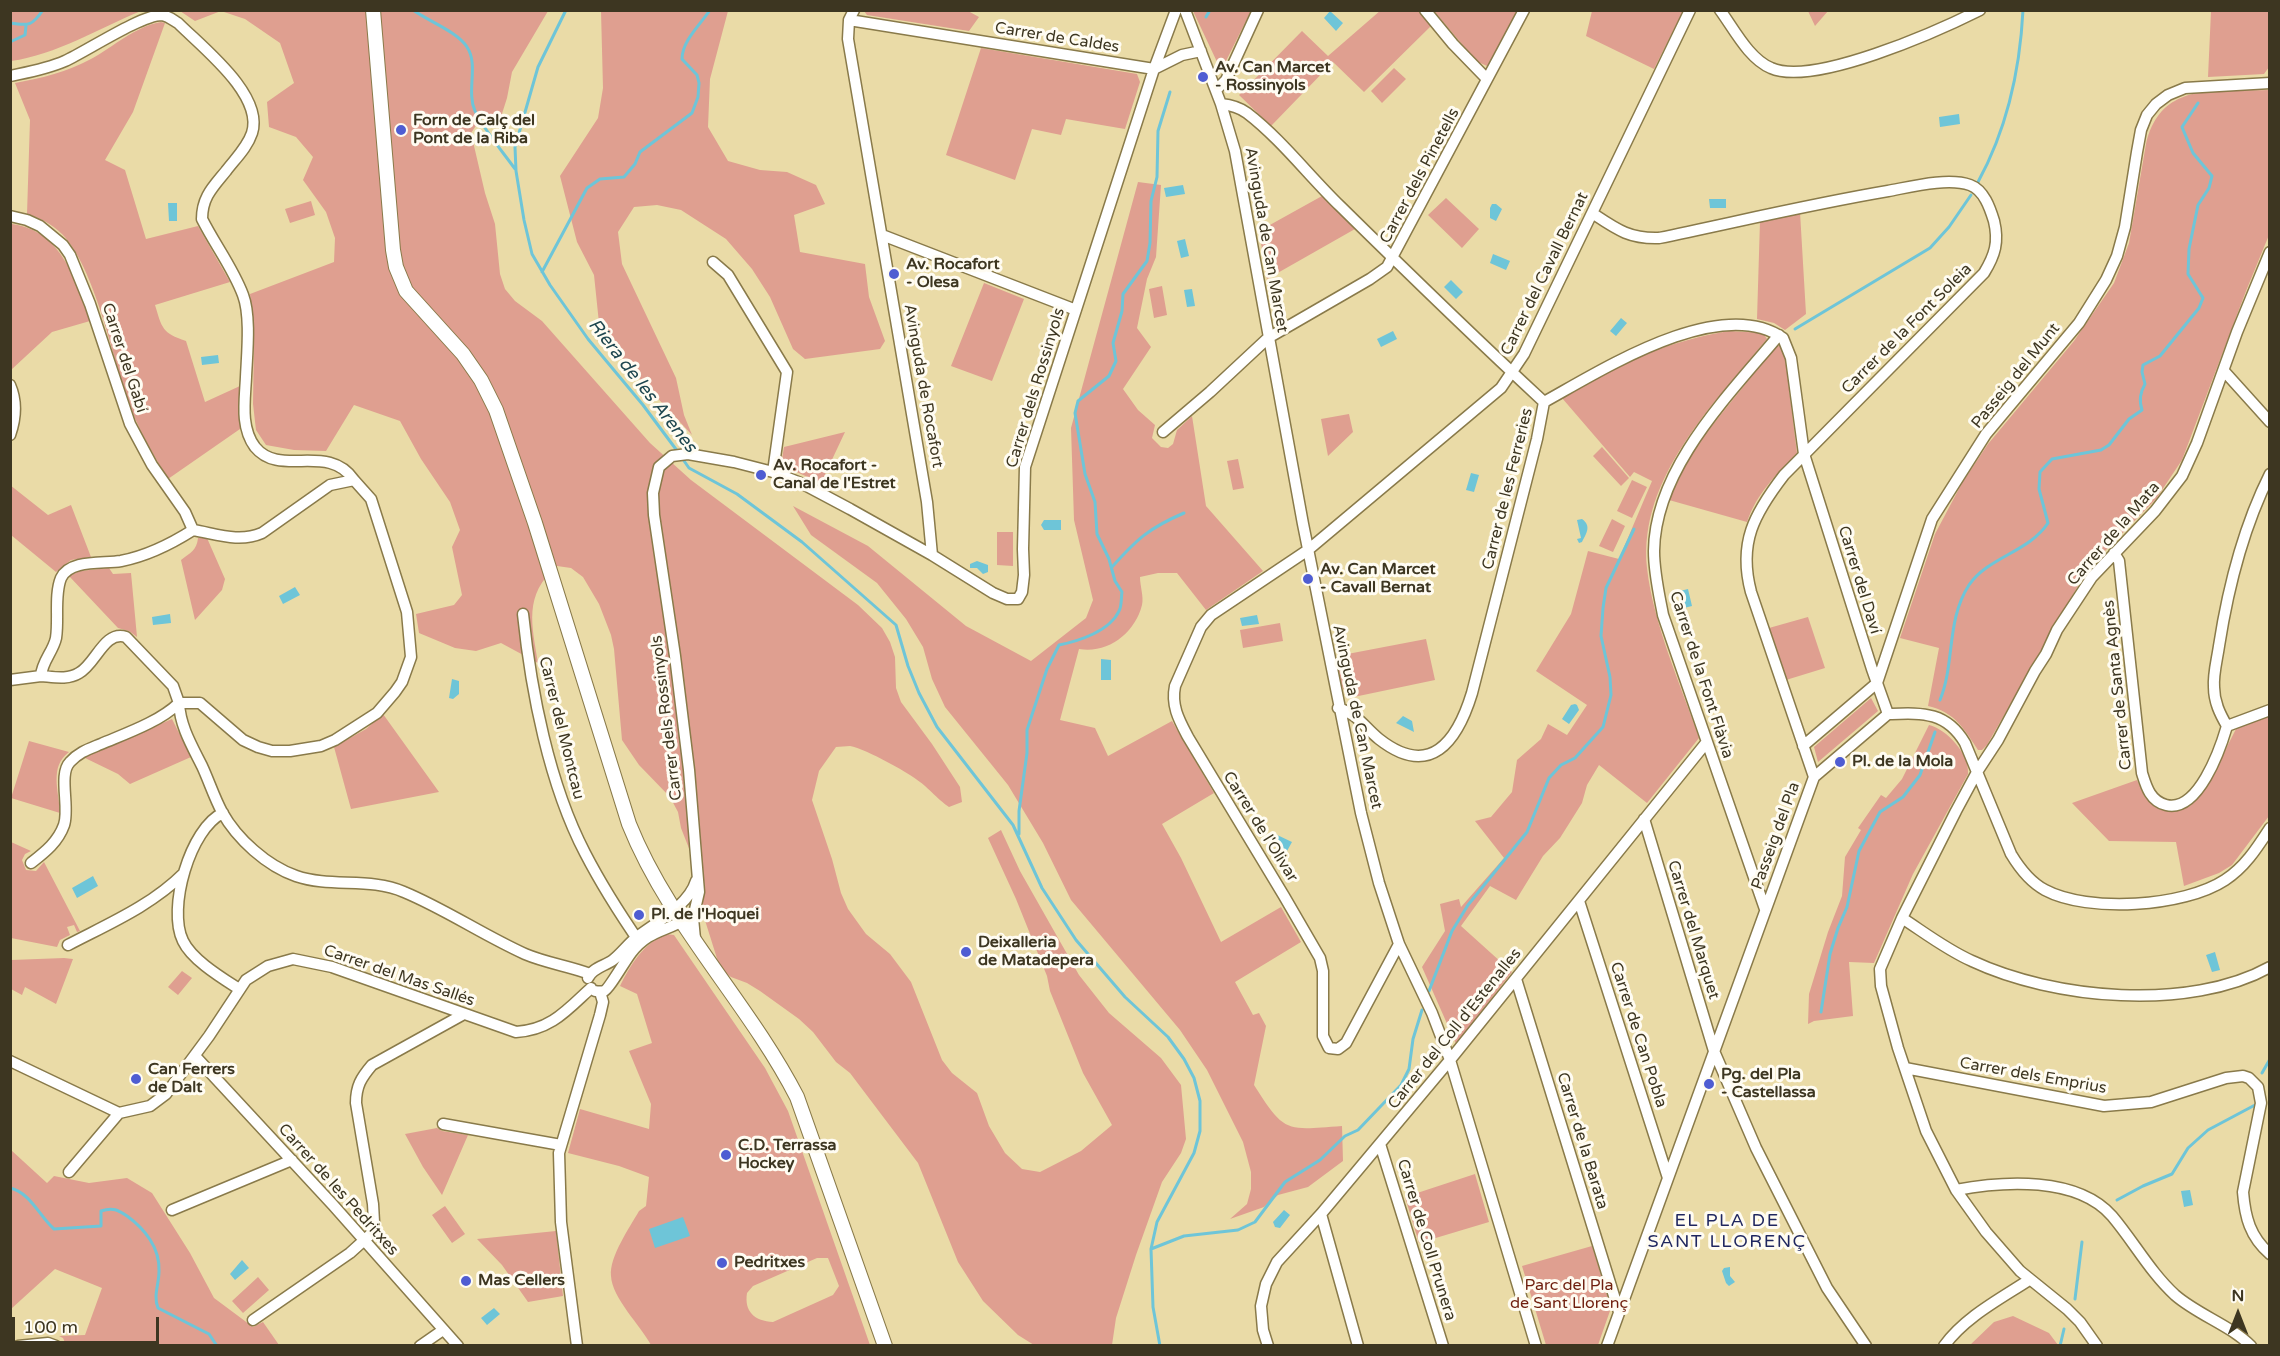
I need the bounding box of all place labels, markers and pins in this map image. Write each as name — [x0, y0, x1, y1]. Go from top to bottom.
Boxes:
place label: Av. Can Marcet - Rossinyols — [1215, 58, 1331, 96]
marker: Av. Can Marcet - Rossinyols — [1196, 70, 1210, 84]
place label: Forn de Calç del Pont de la Riba — [413, 111, 535, 149]
marker: Forn de Calç del Pont de la Riba — [394, 123, 408, 137]
place label: Av. Rocafort - Olesa — [906, 255, 1000, 293]
marker: Av. Rocafort - Olesa — [887, 267, 901, 281]
place label: Av. Rocafort - Canal de l'Estret — [773, 456, 896, 494]
marker: Av. Rocafort - Canal de l'Estret — [754, 468, 768, 482]
place label: Av. Can Marcet - Cavall Bernat — [1320, 560, 1436, 598]
marker: Av. Can Marcet - Cavall Bernat — [1301, 572, 1315, 586]
place label: Pl. de la Mola — [1852, 752, 1953, 772]
marker: Pl. de la Mola — [1833, 755, 1847, 769]
place label: Pl. de l'Hoquei — [651, 905, 759, 925]
marker: Pl. de l'Hoquei — [632, 908, 646, 922]
place label: Deixalleria de Matadepera — [978, 933, 1094, 971]
marker: Deixalleria de Matadepera — [959, 945, 973, 959]
place label: Can Ferrers de Dalt — [148, 1060, 235, 1098]
place label: Pg. del Pla - Castellassa — [1721, 1065, 1816, 1103]
marker: Can Ferrers de Dalt — [129, 1072, 143, 1086]
marker: Pg. del Pla - Castellassa — [1702, 1077, 1716, 1091]
place label: C.D. Terrassa Hockey — [738, 1136, 837, 1174]
marker: C.D. Terrassa Hockey — [719, 1148, 733, 1162]
place label: Pedritxes — [734, 1253, 805, 1273]
marker: Pedritxes — [715, 1256, 729, 1270]
place label: Mas Cellers — [478, 1271, 565, 1291]
marker: Mas Cellers — [459, 1274, 473, 1288]

